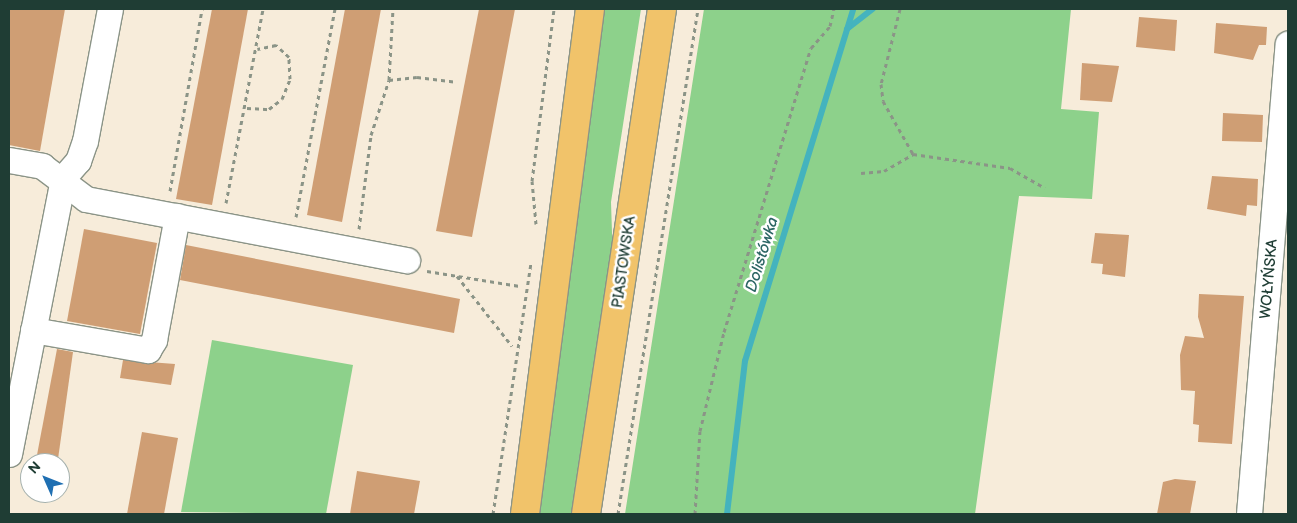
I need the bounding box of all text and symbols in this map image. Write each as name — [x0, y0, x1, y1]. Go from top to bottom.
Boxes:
street label: PIASTOWSKA — [609, 215, 639, 309]
water label: Dolistówka — [743, 215, 783, 295]
street label: WOŁYŃSKA — [1257, 238, 1281, 320]
north arrow — [20, 453, 70, 503]
text: N — [25, 458, 44, 478]

